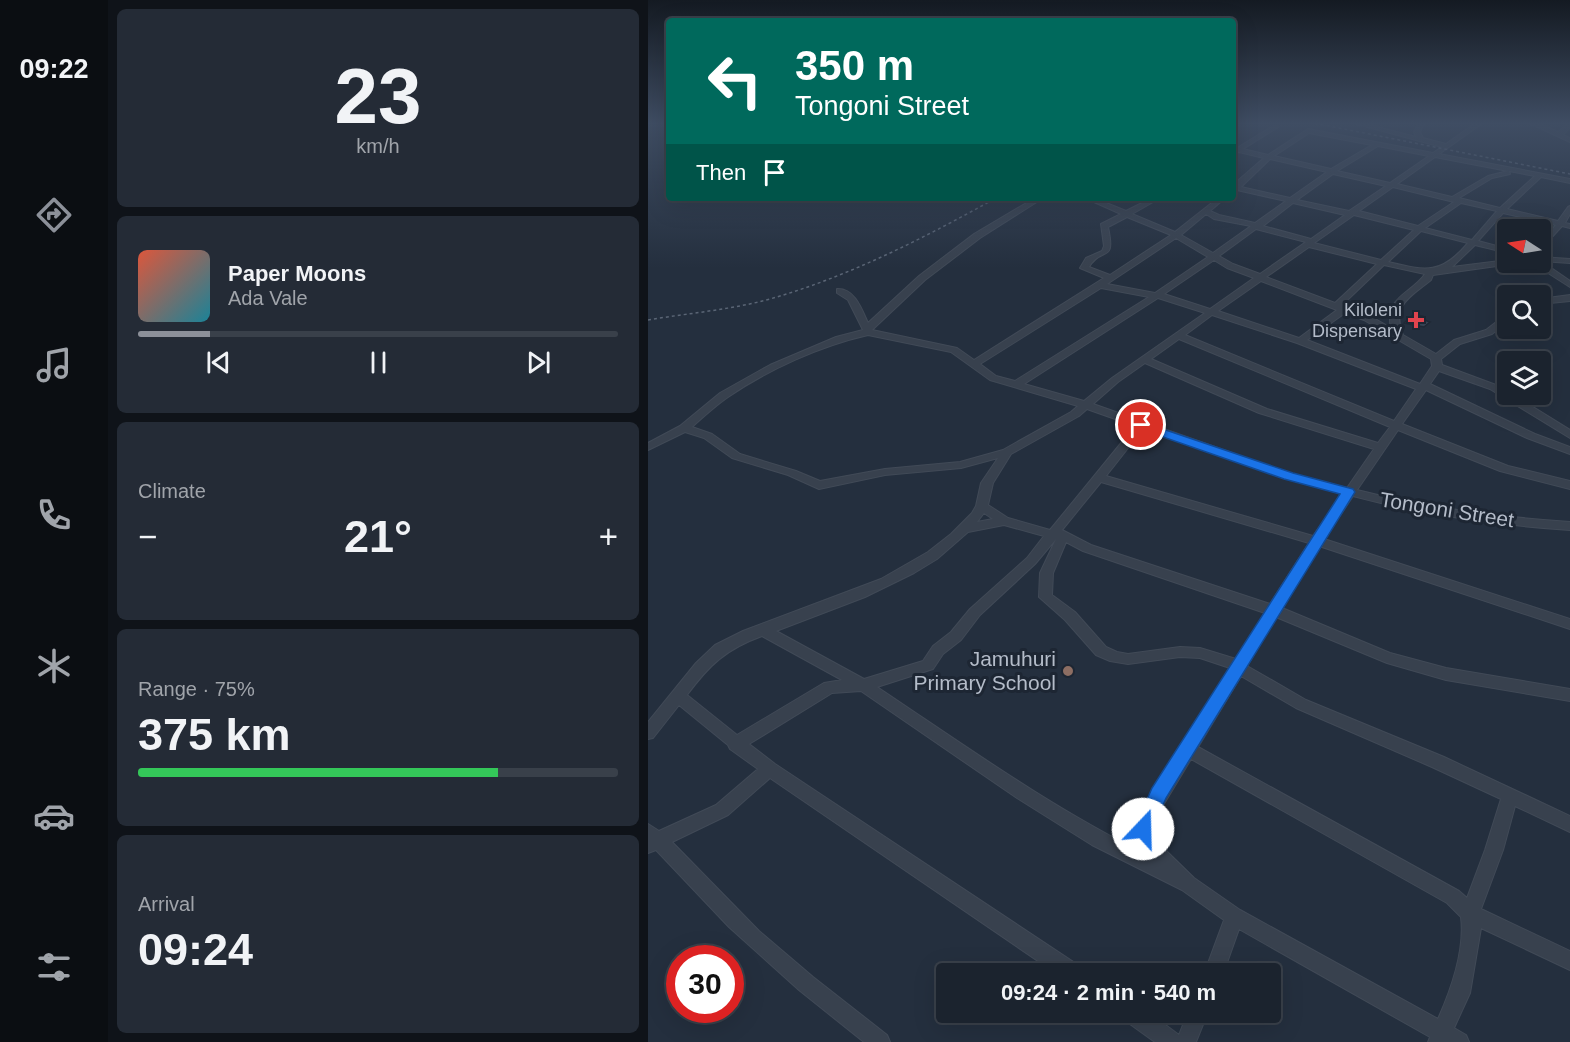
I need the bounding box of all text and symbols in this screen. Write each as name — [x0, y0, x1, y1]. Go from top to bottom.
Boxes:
icon: left — [696, 42, 774, 120]
text: 350 m — [795, 42, 914, 89]
text: 23 — [335, 52, 421, 140]
text: 09:22 — [19, 54, 89, 84]
text: Tongoni Street — [795, 91, 969, 121]
text: km/h — [356, 135, 400, 157]
icon: arrive — [758, 156, 791, 189]
text: Then — [696, 160, 746, 185]
icon: directions — [33, 194, 75, 236]
north arrow — [1497, 219, 1551, 273]
map controls — [1497, 219, 1551, 405]
text: Paper Moons — [228, 261, 366, 286]
button: search — [1497, 285, 1551, 339]
text: Ada Vale — [228, 287, 308, 309]
place label: Kiloleni Dispensary — [1312, 300, 1402, 341]
marker: Kiloleni Dispensary — [1407, 311, 1425, 329]
icon: music — [33, 344, 75, 386]
icon: previous — [202, 346, 235, 379]
icon: pause — [362, 346, 395, 379]
icon: next — [522, 346, 555, 379]
button: layers — [1497, 351, 1551, 405]
pin — [1115, 399, 1166, 450]
icon: arrive — [1124, 408, 1157, 441]
text: Climate — [138, 480, 206, 502]
street label: Tongoni Street — [1378, 488, 1516, 531]
icon: phone — [33, 494, 75, 536]
text: 21° — [344, 511, 412, 562]
text: − — [138, 518, 157, 555]
text: + — [599, 518, 618, 555]
icon: climate — [33, 645, 75, 687]
place label: Jamuhuri Primary School — [914, 647, 1056, 694]
marker: Jamuhuri Primary School — [1061, 664, 1075, 678]
text: Range · 75% — [138, 678, 255, 700]
text: 375 km — [138, 709, 291, 760]
icon: car — [33, 795, 75, 837]
position arrow — [1111, 797, 1175, 861]
text: Arrival — [138, 893, 195, 915]
text: 09:24 — [138, 924, 253, 975]
speed limit sign: 30 — [666, 945, 744, 1023]
icon: filters — [33, 946, 75, 988]
text: 09:24 · 2 min · 540 m — [1001, 980, 1216, 1005]

